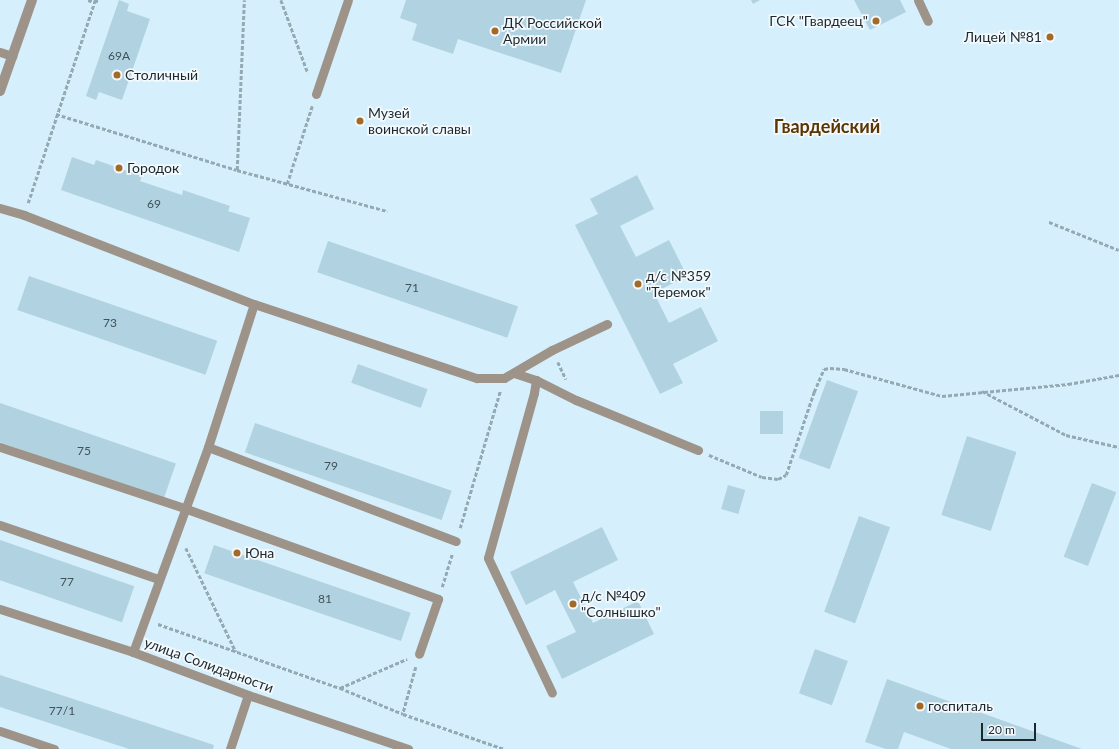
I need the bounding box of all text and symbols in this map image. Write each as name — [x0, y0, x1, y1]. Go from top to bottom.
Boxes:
place label: ГСК "Гвардеец" — [769, 13, 868, 29]
place label: ДК Российской Армии — [503, 15, 602, 48]
marker: ГСК "Гвардеец" — [871, 16, 881, 26]
marker: ДК Российской Армии — [490, 26, 500, 36]
place label: Лицей №81 — [964, 29, 1042, 45]
marker: Лицей №81 — [1045, 32, 1055, 42]
house number: 69А — [108, 49, 130, 63]
place label: Столичный — [125, 67, 198, 83]
marker: Столичный — [112, 70, 122, 80]
place label: Музей воинской славы — [368, 105, 471, 138]
district label: Гвардейский — [774, 115, 880, 137]
marker: Музей воинской славы — [355, 116, 365, 126]
place label: Городок — [127, 160, 179, 176]
marker: Городок — [114, 163, 124, 173]
house number: 69 — [147, 197, 161, 211]
place label: д/с №359 "Теремок" — [646, 268, 711, 300]
marker: д/с №359 "Теремок" — [633, 279, 643, 289]
house number: 71 — [405, 281, 419, 295]
house number: 73 — [103, 316, 117, 330]
house number: 75 — [77, 444, 91, 458]
house number: 79 — [324, 459, 338, 473]
place label: Юна — [245, 545, 274, 561]
marker: Юна — [232, 548, 242, 558]
house number: 77 — [60, 575, 74, 589]
place label: д/с №409 "Солнышко" — [581, 588, 661, 620]
house number: 81 — [318, 592, 332, 606]
marker: д/с №409 "Солнышко" — [568, 599, 578, 609]
street label: улица Солидарности — [142, 634, 276, 696]
place label: госпиталь — [928, 698, 993, 714]
marker: госпиталь — [915, 701, 925, 711]
house number: 77/1 — [49, 704, 75, 718]
scale bar — [983, 715, 1038, 741]
text: 20 m — [988, 722, 1015, 737]

